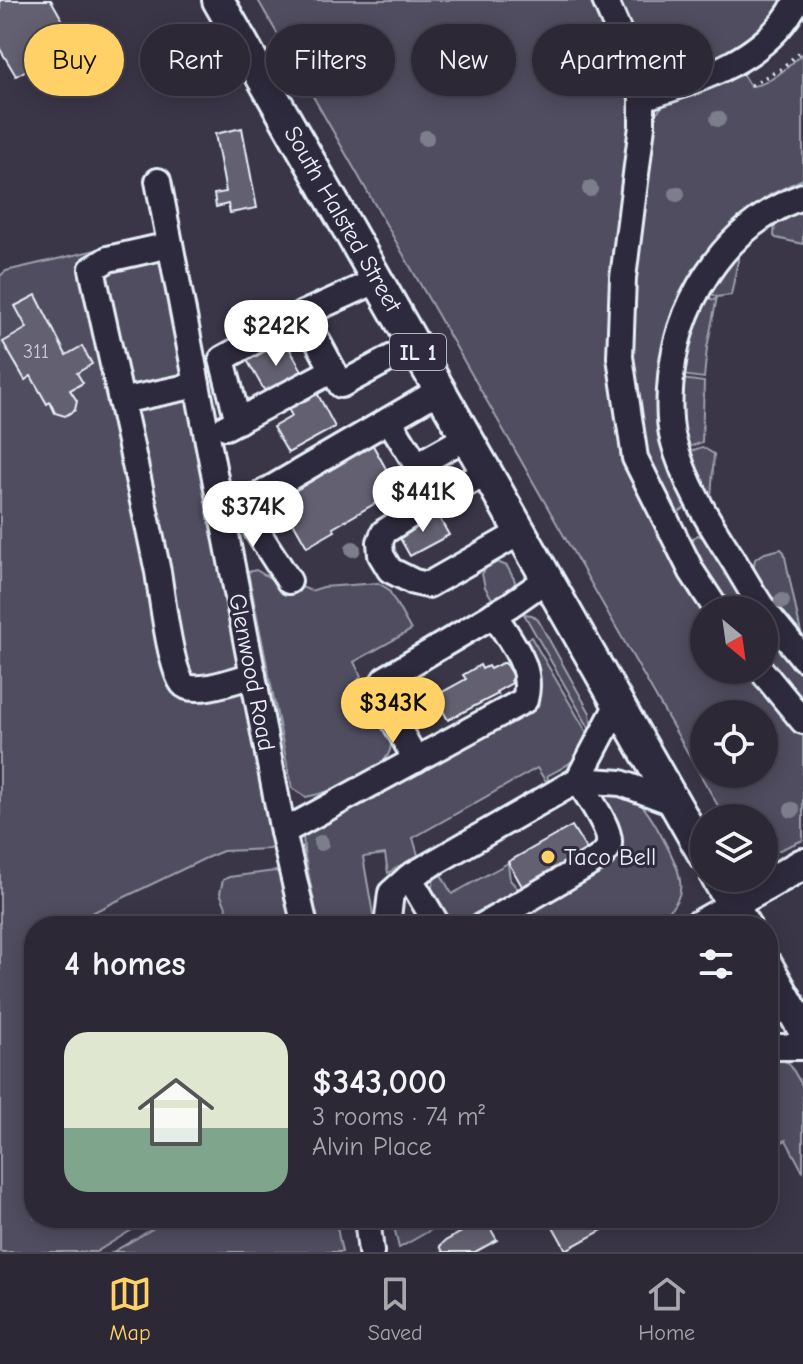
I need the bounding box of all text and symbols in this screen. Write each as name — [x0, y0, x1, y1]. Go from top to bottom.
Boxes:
chip: Buy — [24, 24, 124, 96]
chip: Rent — [140, 24, 250, 96]
chip: Filters — [266, 24, 395, 96]
chip: New — [411, 24, 516, 96]
chip: Apartment — [532, 24, 713, 96]
street label: South Halsted Street — [278, 121, 408, 318]
pin: $242K — [220, 300, 332, 368]
text: $242K — [242, 311, 310, 341]
road number: IL 1 — [390, 334, 446, 370]
house number: 311 — [23, 340, 49, 363]
pin: $441K — [367, 466, 479, 534]
text: $441K — [391, 477, 455, 507]
pin: $374K — [197, 481, 309, 549]
text: $374K — [221, 492, 285, 522]
street label: Glenwood Road — [223, 591, 281, 753]
north arrow — [690, 596, 778, 684]
map controls — [690, 596, 778, 892]
pin: $343K — [337, 677, 449, 745]
text: $343K — [359, 688, 427, 718]
button: locate — [690, 700, 778, 788]
button: layers — [690, 804, 778, 892]
place label: Taco Bell — [564, 843, 656, 871]
marker: Taco Bell — [539, 848, 557, 866]
icon: filters — [694, 942, 738, 986]
text: 4 homes — [64, 944, 186, 984]
text: $343,000 — [312, 1062, 447, 1102]
icon: home — [128, 1064, 224, 1160]
text: 3 rooms · 74 m² — [312, 1102, 485, 1132]
text: Alvin Place — [312, 1132, 432, 1162]
tab: Map — [108, 1272, 152, 1346]
tab: Saved — [368, 1272, 423, 1346]
tab: Home — [638, 1272, 695, 1346]

